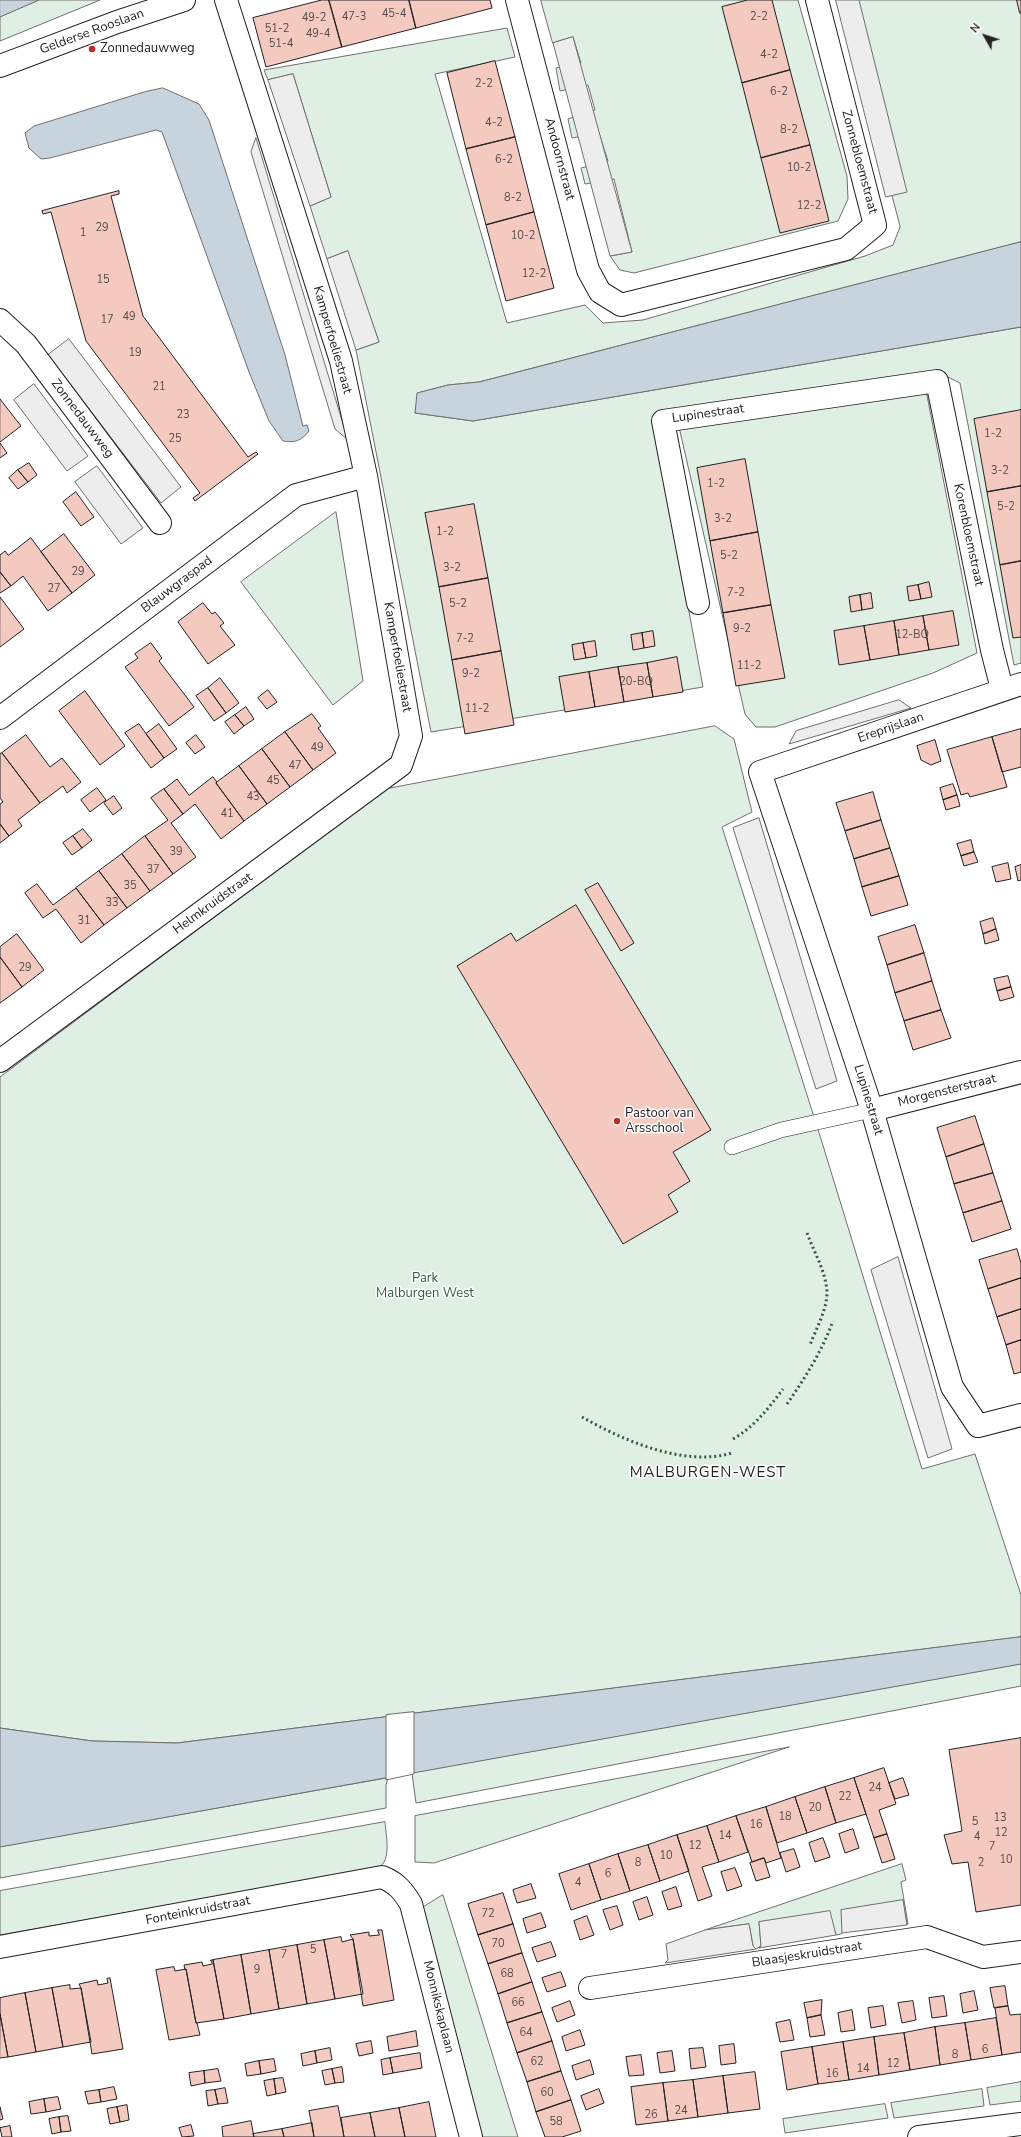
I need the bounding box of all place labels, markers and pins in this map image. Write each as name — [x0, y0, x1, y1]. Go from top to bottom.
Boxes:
place label: Zonnedauwweg — [100, 41, 195, 57]
marker: Zonnedauwweg — [87, 44, 97, 54]
place label: Pastoor van Arsschool — [625, 1106, 694, 1137]
marker: Pastoor van Arsschool — [612, 1116, 622, 1126]

